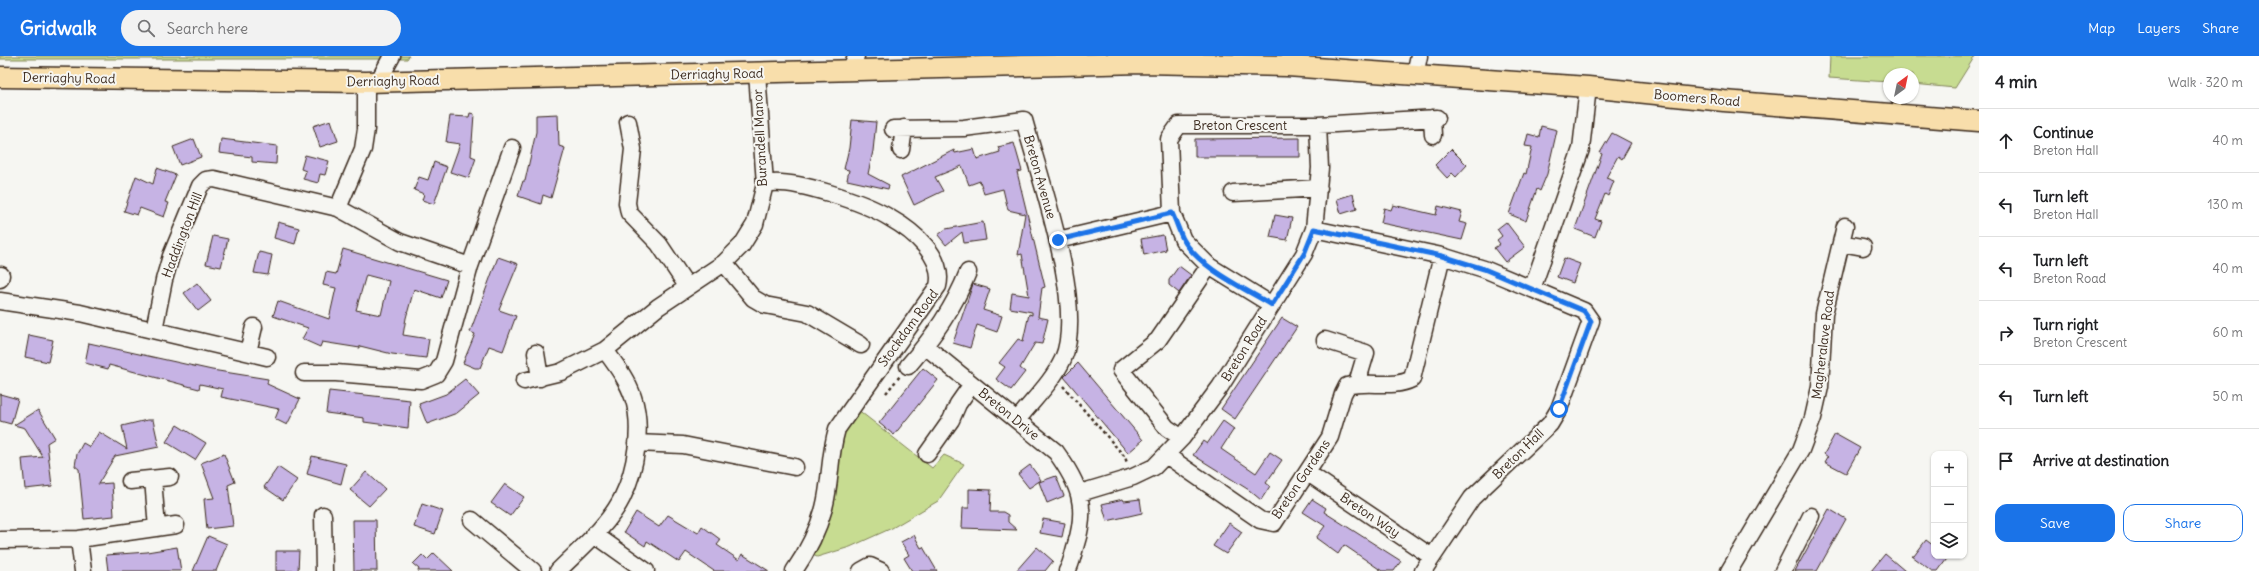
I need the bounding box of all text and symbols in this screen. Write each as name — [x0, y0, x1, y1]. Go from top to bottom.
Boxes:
search box — [121, 10, 401, 46]
text: Gridwalk — [20, 16, 97, 40]
icon: search — [135, 17, 157, 39]
text: Search here — [167, 19, 248, 38]
text: Map — [2088, 19, 2115, 37]
text: Layers — [2137, 19, 2180, 37]
text: Share — [2202, 19, 2239, 37]
street label: Derriaghy Road — [670, 65, 764, 83]
north arrow — [1883, 68, 1919, 104]
street label: Derriaghy Road — [22, 69, 116, 87]
text: 4 min — [1995, 71, 2037, 93]
street label: Derriaghy Road — [346, 72, 440, 90]
text: Walk · 320 m — [2168, 74, 2243, 91]
street label: Boomers Road — [1653, 86, 1741, 110]
street label: Burandell Manor — [749, 88, 771, 187]
street label: Breton Crescent — [1193, 117, 1288, 134]
text: Continue — [2033, 123, 2094, 142]
icon: ahead — [1995, 130, 2017, 152]
text: 40 m — [2212, 132, 2243, 149]
street label: Breton Avenue — [1020, 133, 1060, 221]
text: Breton Hall — [2033, 142, 2098, 159]
text: Turn left — [2033, 187, 2088, 206]
street label: Haddington Hill — [158, 190, 206, 280]
icon: left — [1995, 194, 2017, 216]
text: 130 m — [2207, 196, 2243, 213]
text: Breton Hall — [2033, 206, 2098, 223]
route end — [1049, 231, 1067, 249]
text: Turn left — [2033, 251, 2088, 270]
icon: left — [1995, 258, 2017, 280]
text: 40 m — [2212, 260, 2243, 277]
text: Breton Road — [2033, 270, 2106, 287]
street label: Stockdam Road — [874, 286, 942, 370]
street label: Magheralave Road — [1808, 289, 1838, 400]
street label: Breton Road — [1217, 313, 1271, 385]
text: Turn right — [2033, 315, 2098, 334]
icon: right — [1995, 322, 2017, 344]
text: 60 m — [2212, 324, 2243, 341]
text: Breton Crescent — [2033, 334, 2127, 351]
street label: Breton Drive — [975, 384, 1043, 444]
icon: left — [1995, 386, 2017, 408]
text: Turn left — [2033, 387, 2088, 406]
text: 50 m — [2212, 388, 2243, 405]
route start — [1550, 400, 1568, 418]
street label: Breton Hall — [1489, 425, 1547, 483]
street label: Breton Gardens — [1268, 436, 1334, 522]
icon: arrive — [1995, 450, 2017, 472]
map controls — [1931, 451, 1967, 559]
button: + — [1931, 451, 1967, 487]
text: Arrive at destination — [2033, 451, 2169, 470]
button: − — [1931, 487, 1967, 523]
street label: Breton Way — [1337, 489, 1403, 541]
button: Save — [1995, 504, 2115, 542]
button: Share — [2123, 504, 2243, 542]
button: layers — [1931, 523, 1967, 559]

